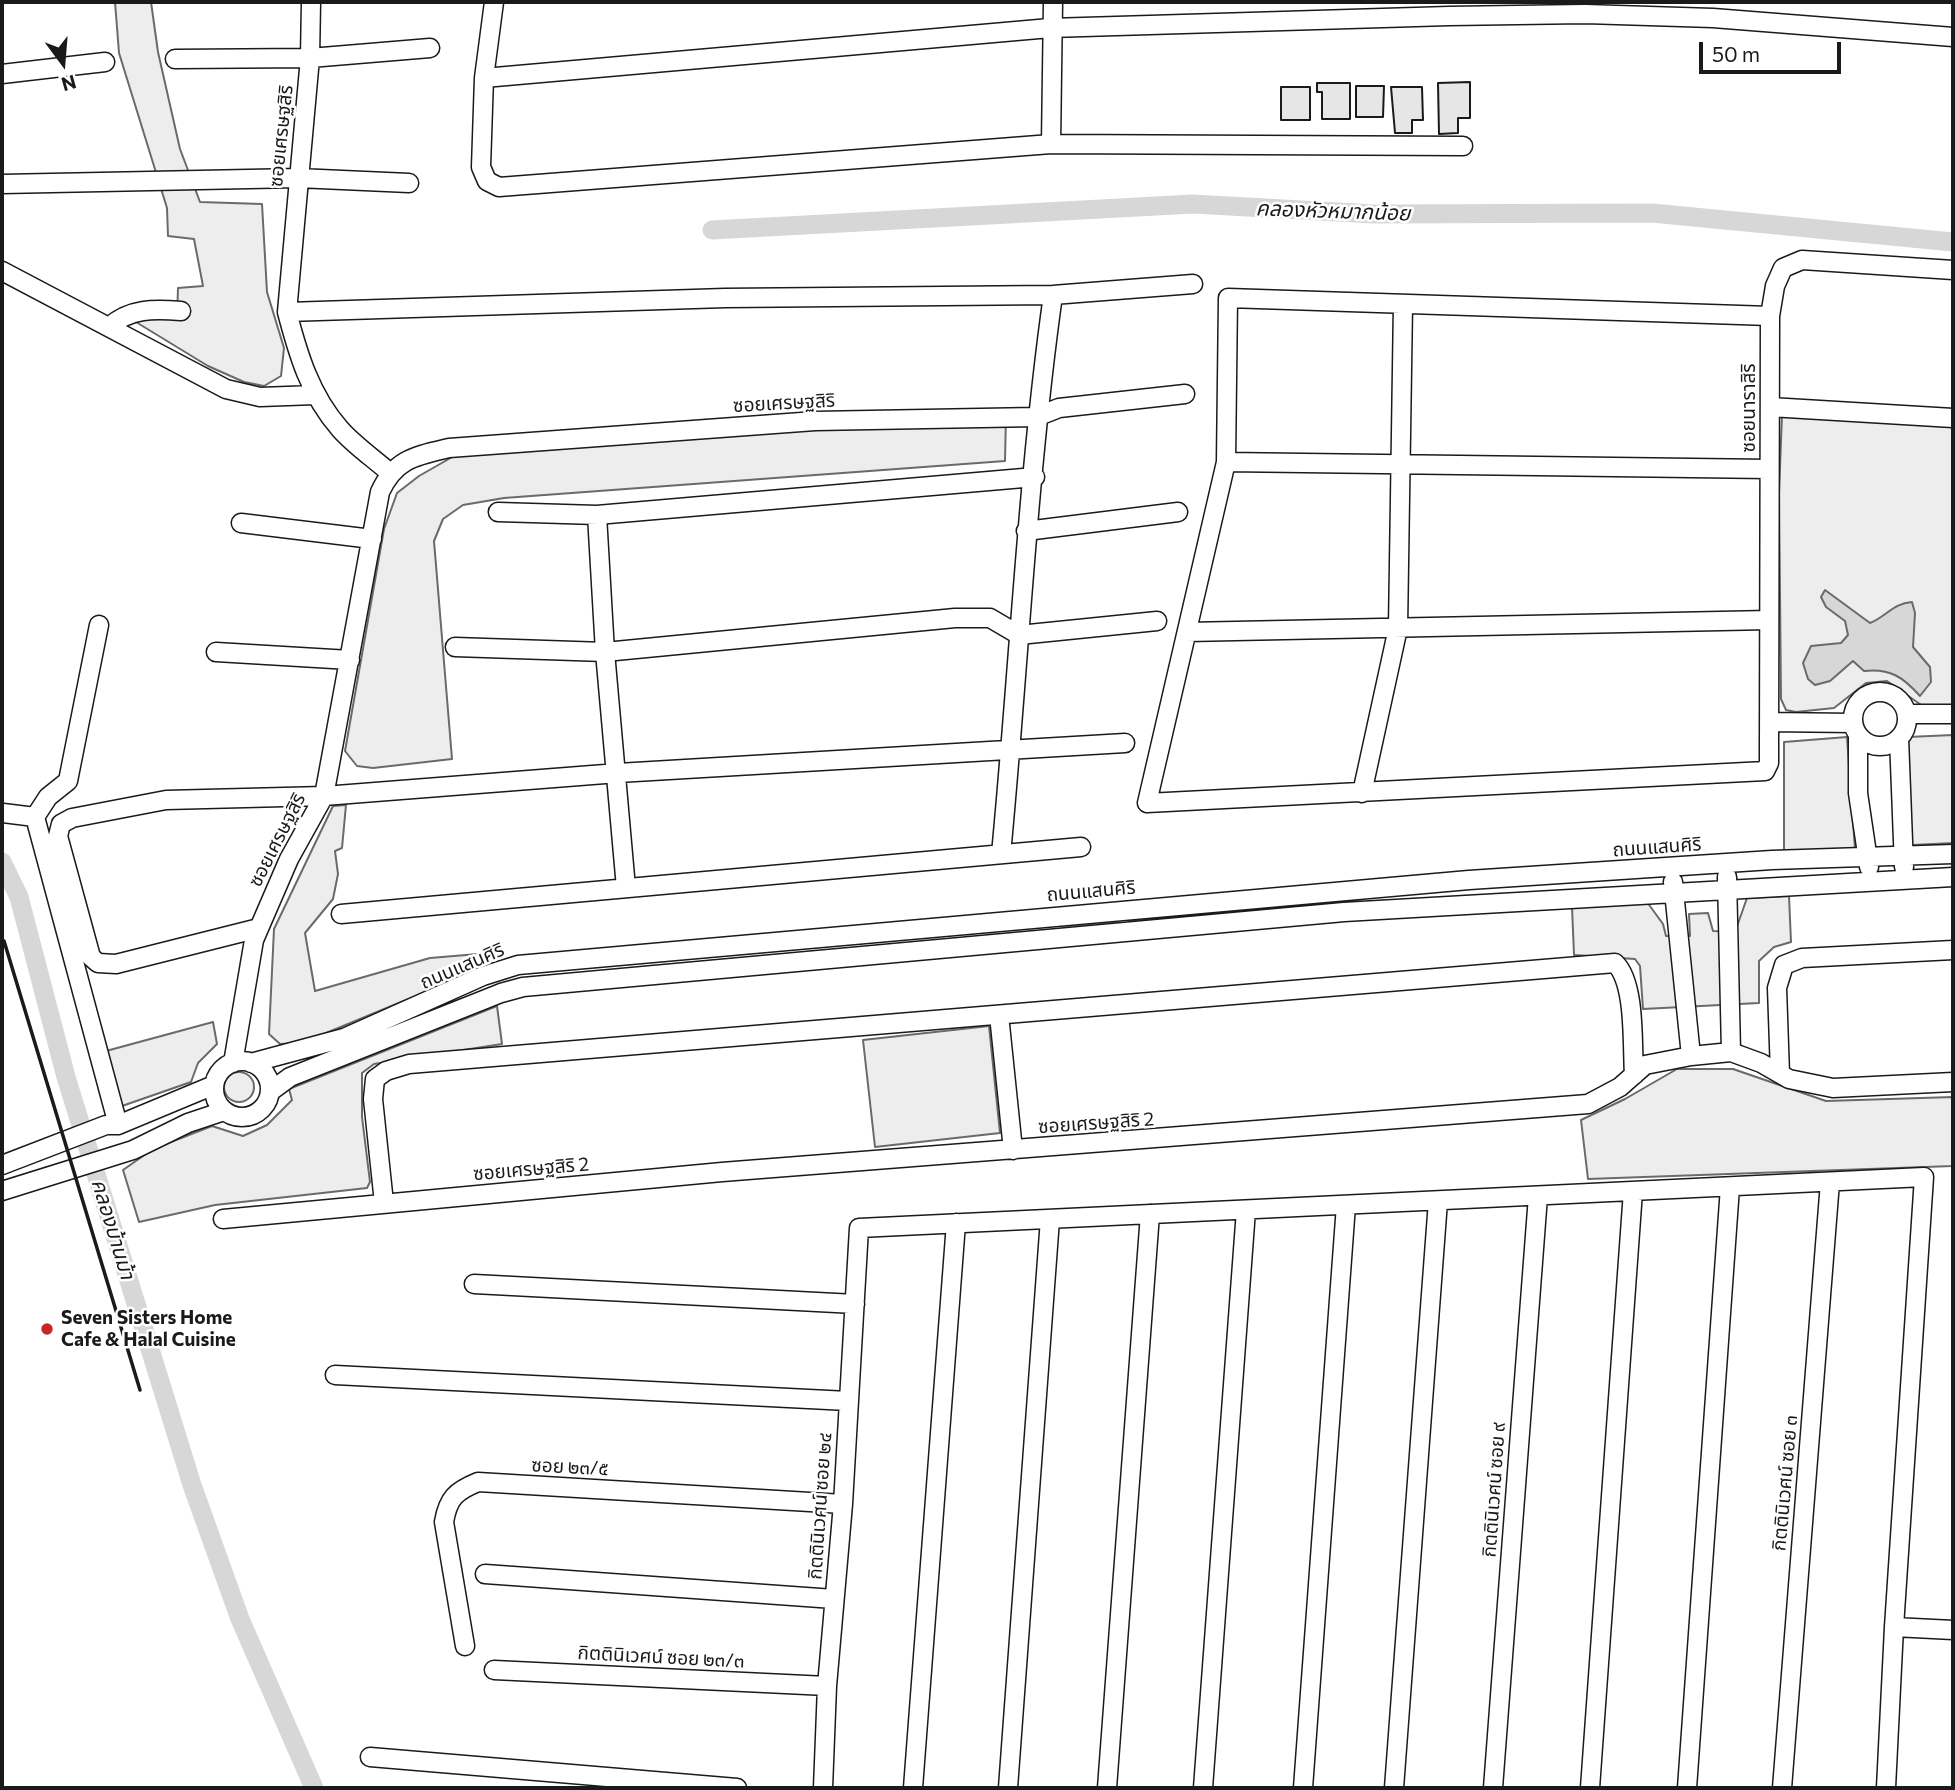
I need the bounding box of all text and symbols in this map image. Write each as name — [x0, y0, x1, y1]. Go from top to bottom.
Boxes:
north arrow — [28, 28, 98, 98]
scale bar — [1703, 28, 1845, 72]
text: 50 m — [1712, 41, 1760, 66]
text: N — [59, 71, 79, 97]
street label: ซอยเศรษฐสิริ — [264, 84, 298, 188]
water label: คลองหัวหมากน้อย — [1255, 196, 1411, 226]
street label: ซอยนาราสิริ — [1738, 363, 1760, 453]
street label: ซอยเศรษฐสิริ — [732, 389, 836, 417]
street label: ซอยเศรษฐสิริ — [244, 789, 310, 891]
street label: ถนนแสนศิริ — [1612, 833, 1702, 861]
street label: ถนนแสนศิริ — [1046, 876, 1136, 906]
street label: ถนนแสนศิริ — [417, 938, 507, 994]
street label: ซอยเศรษฐสิริ 2 — [1037, 1108, 1155, 1138]
street label: ซอยเศรษฐสิริ 2 — [472, 1153, 590, 1185]
water label: คลองบ้านม้า — [86, 1176, 140, 1282]
place label: Seven Sisters Home Cafe & Halal Cuisine — [61, 1307, 236, 1351]
marker: Seven Sisters Home Cafe & Halal Cuisine — [39, 1321, 55, 1337]
street label: กิตตินิเวศน์ ซอย ๓ — [1768, 1414, 1802, 1552]
street label: กิตตินิเวศน์ ซอย ๙ — [1478, 1422, 1510, 1558]
street label: กิตตินิเวศน์ ซอย ๒๔ — [803, 1432, 837, 1580]
street label: ซอย ๒๓/๕ — [531, 1454, 609, 1480]
street label: กิตตินิเวศน์ ซอย ๒๓/๓ — [577, 1641, 745, 1673]

